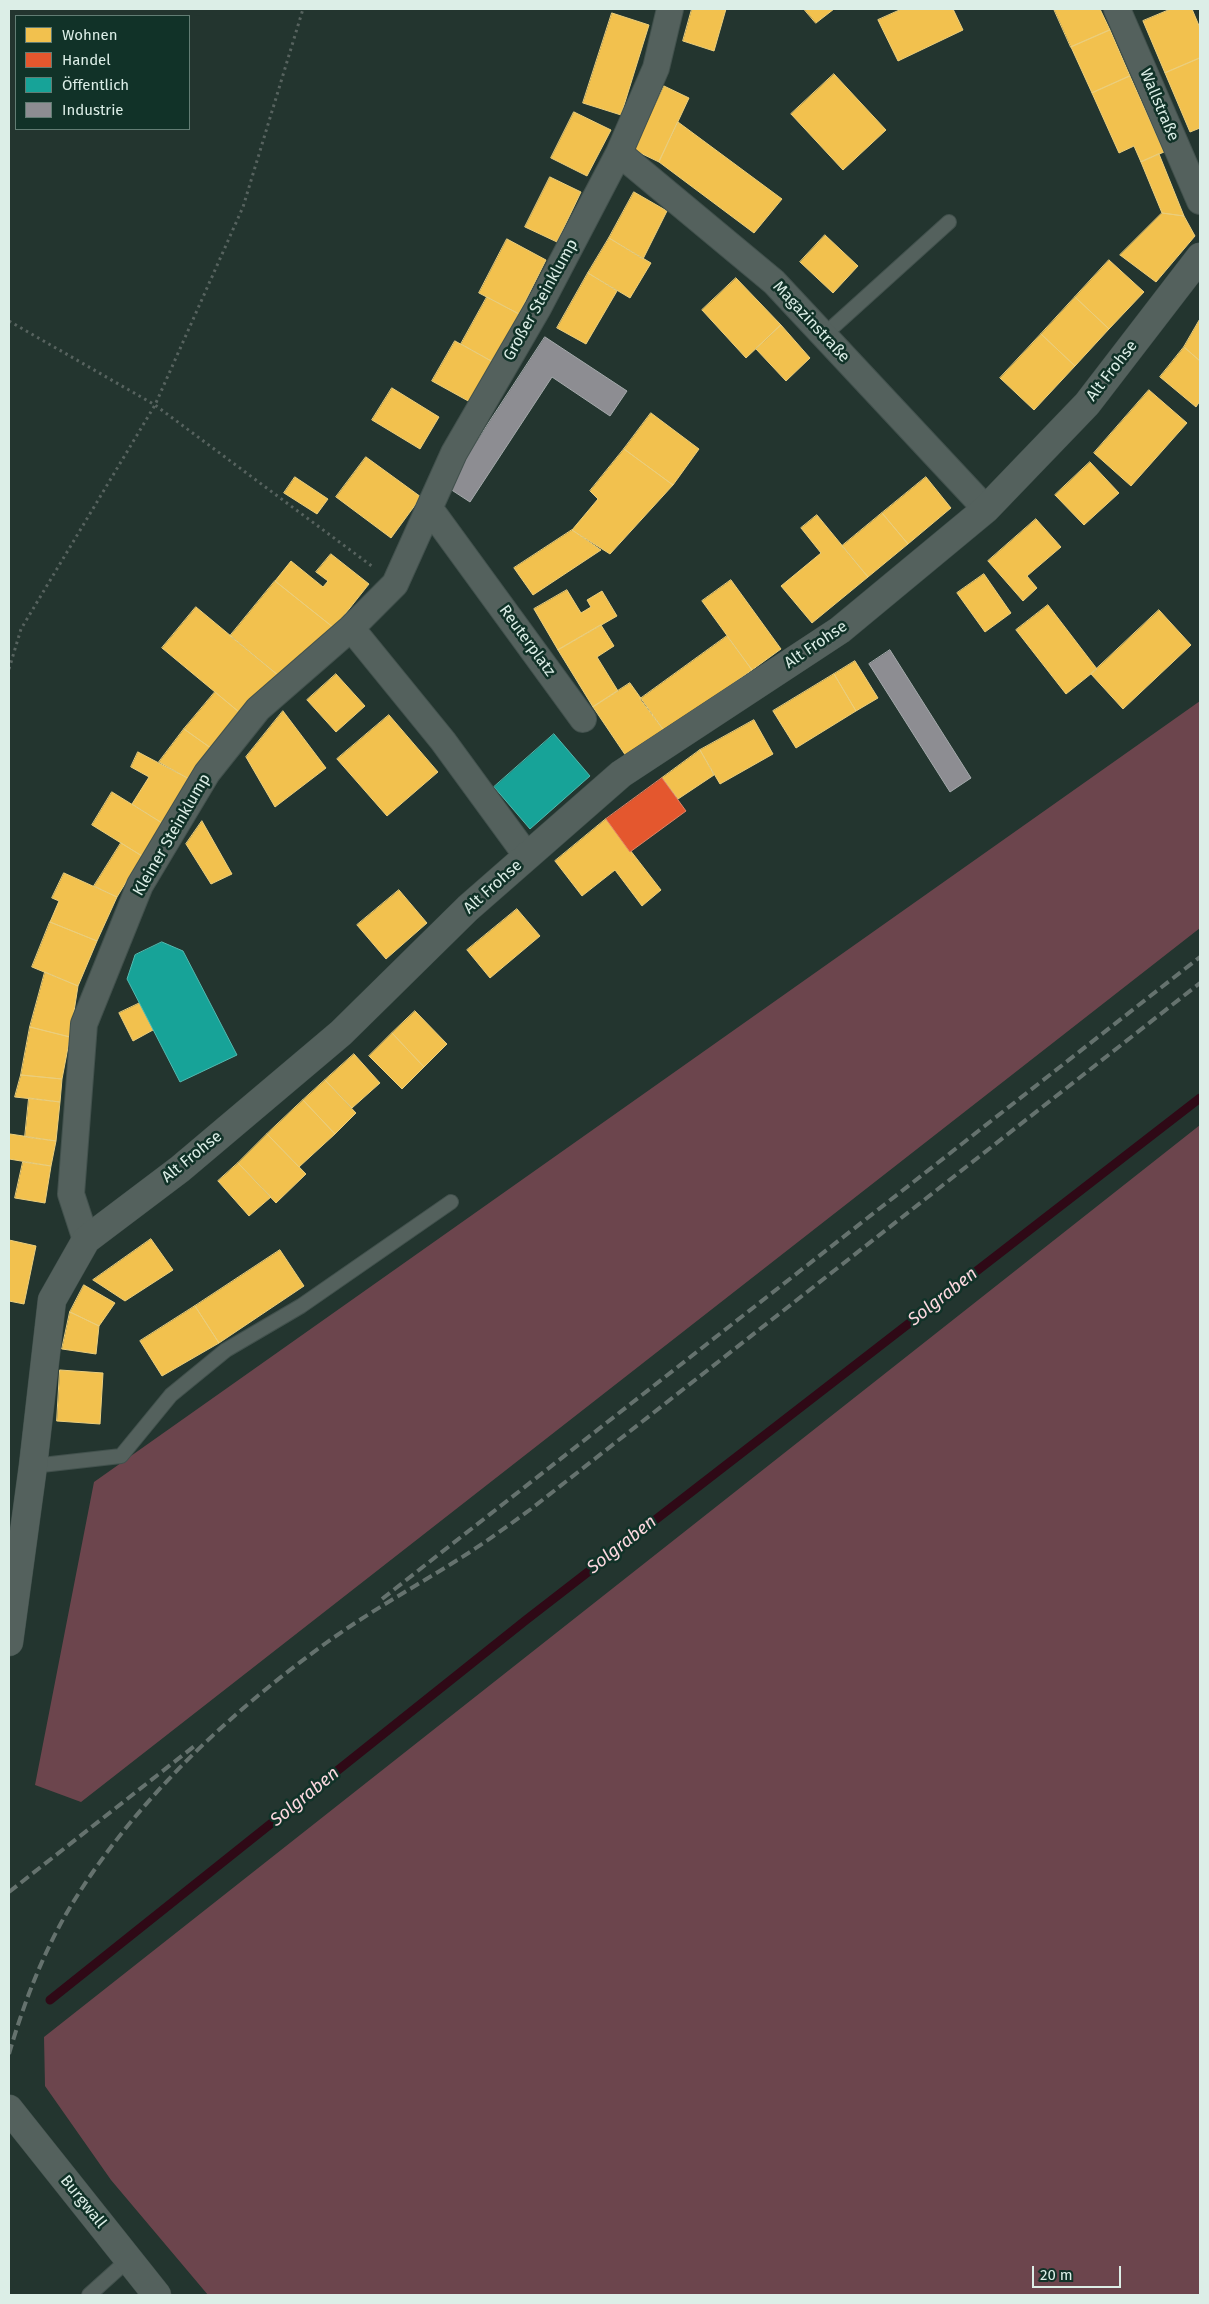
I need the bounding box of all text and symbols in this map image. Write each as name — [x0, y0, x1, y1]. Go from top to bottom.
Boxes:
legend — [15, 15, 190, 130]
text: Wohnen — [62, 26, 118, 44]
text: Handel — [62, 51, 111, 69]
street label: Wallstraße — [1135, 66, 1183, 144]
text: Öffentlich — [62, 76, 129, 94]
text: Industrie — [62, 101, 124, 119]
street label: Großer Steinklump — [500, 236, 582, 364]
street label: Magazinstraße — [768, 277, 854, 367]
street label: Alt Frohse — [1082, 337, 1142, 405]
street label: Reuterplatz — [495, 602, 559, 680]
street label: Alt Frohse — [781, 617, 851, 673]
street label: Kleiner Steinklump — [129, 770, 215, 900]
street label: Alt Frohse — [460, 856, 526, 918]
street label: Alt Frohse — [158, 1127, 226, 1187]
water label: Solgraben — [904, 1263, 982, 1331]
water label: Solgraben — [583, 1511, 661, 1579]
water label: Solgraben — [266, 1763, 344, 1831]
street label: Burgwall — [56, 2172, 110, 2232]
scale bar — [1034, 2256, 1123, 2288]
text: 20 m — [1040, 2266, 1073, 2284]

